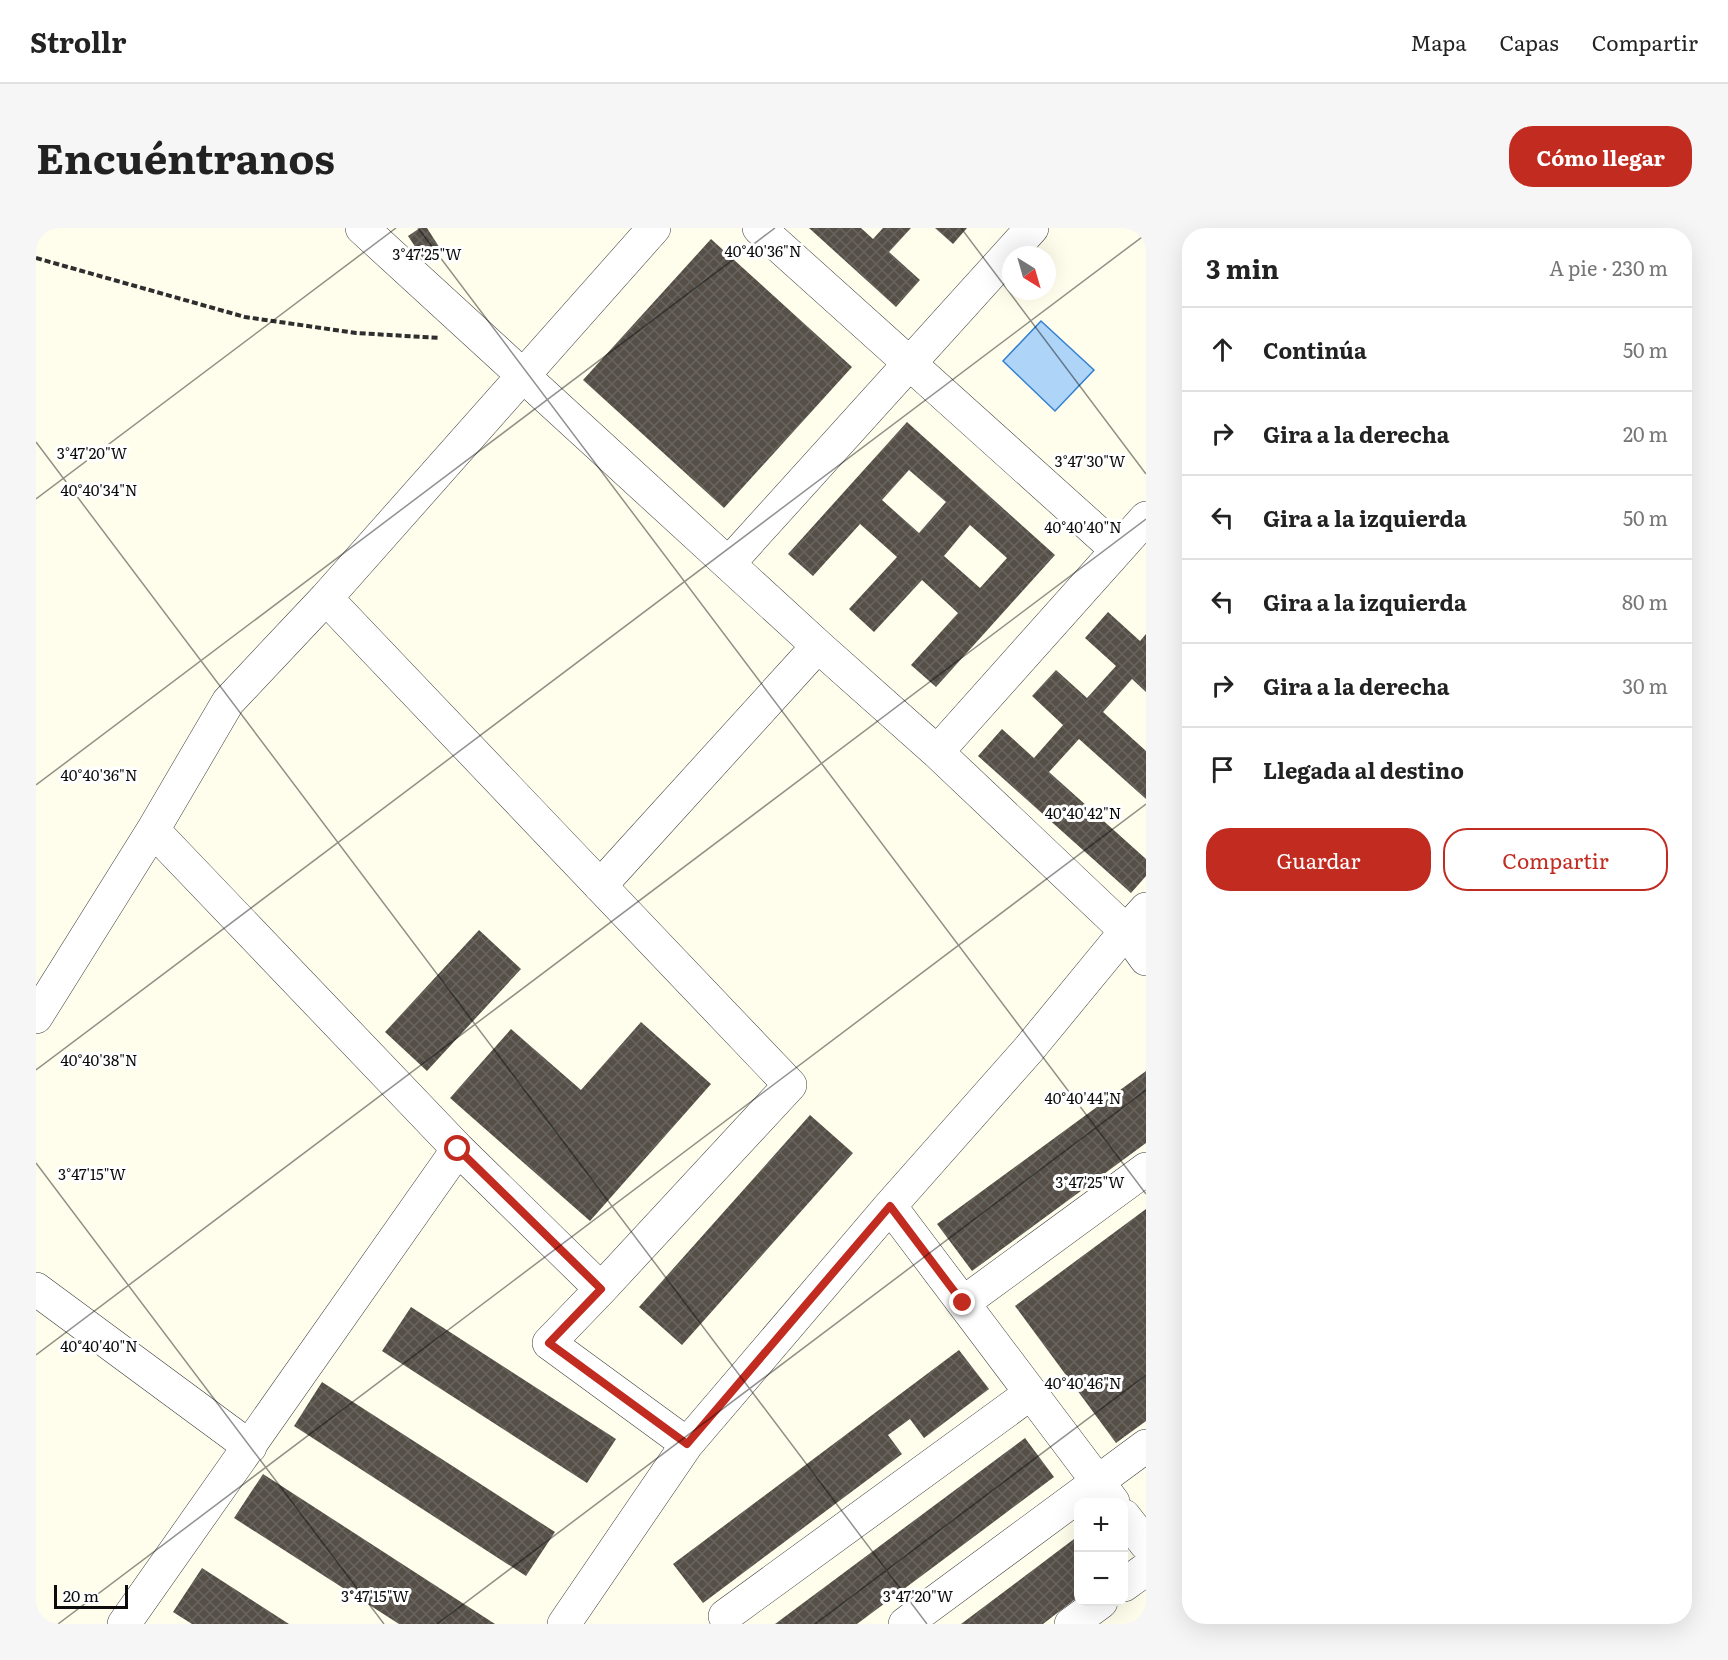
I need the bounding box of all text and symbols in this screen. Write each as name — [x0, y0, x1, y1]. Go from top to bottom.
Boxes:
text: Strollr — [30, 20, 126, 62]
text: Mapa — [1410, 26, 1467, 57]
text: Capas — [1500, 26, 1559, 57]
text: Compartir — [1592, 26, 1698, 57]
text: Encuéntranos — [36, 125, 335, 187]
button: Cómo llegar — [1509, 126, 1692, 187]
text: 40°40'36"N — [725, 239, 801, 262]
text: 3°47'25"W — [392, 242, 462, 265]
north arrow — [1002, 246, 1056, 300]
text: 3 min — [1206, 248, 1279, 287]
text: A pie · 230 m — [1549, 252, 1668, 282]
icon: ahead — [1206, 333, 1239, 366]
text: Continúa — [1263, 333, 1367, 366]
text: 50 m — [1623, 334, 1668, 364]
icon: right — [1206, 417, 1239, 450]
text: Gira a la derecha — [1263, 417, 1450, 450]
text: 20 m — [1623, 418, 1668, 448]
text: 3°47'20"W — [57, 441, 128, 464]
text: 3°47'30"W — [1055, 449, 1126, 472]
text: 40°40'34"N — [61, 478, 137, 501]
icon: left — [1206, 501, 1239, 534]
text: Gira a la izquierda — [1263, 501, 1467, 534]
text: 50 m — [1623, 502, 1668, 532]
text: 40°40'40"N — [1044, 515, 1122, 538]
icon: left — [1206, 585, 1239, 618]
text: Gira a la izquierda — [1263, 585, 1467, 618]
text: 80 m — [1622, 586, 1668, 616]
icon: right — [1206, 669, 1239, 702]
text: Gira a la derecha — [1263, 669, 1450, 702]
text: 30 m — [1622, 670, 1668, 700]
icon: arrive — [1206, 753, 1239, 786]
text: Llegada al destino — [1263, 753, 1464, 786]
text: 40°40'36"N — [61, 763, 137, 786]
text: 40°40'42"N — [1045, 801, 1121, 824]
button: Guardar — [1206, 828, 1431, 891]
button: Compartir — [1443, 828, 1668, 891]
text: 40°40'38"N — [60, 1048, 138, 1071]
text: 40°40'44"N — [1044, 1086, 1122, 1109]
route start — [444, 1135, 470, 1161]
text: 3°47'15"W — [58, 1162, 127, 1185]
text: 3°47'25"W — [1055, 1170, 1125, 1193]
route end — [949, 1289, 975, 1315]
text: 40°40'40"N — [60, 1334, 138, 1357]
text: 40°40'46"N — [1045, 1371, 1121, 1394]
map controls — [1074, 1498, 1128, 1606]
button: + — [1074, 1498, 1128, 1552]
button: − — [1074, 1552, 1128, 1606]
scale bar — [54, 1582, 128, 1610]
text: 20 m — [63, 1583, 99, 1607]
text: 3°47'15"W — [341, 1584, 410, 1607]
text: 3°47'20"W — [883, 1584, 954, 1607]

